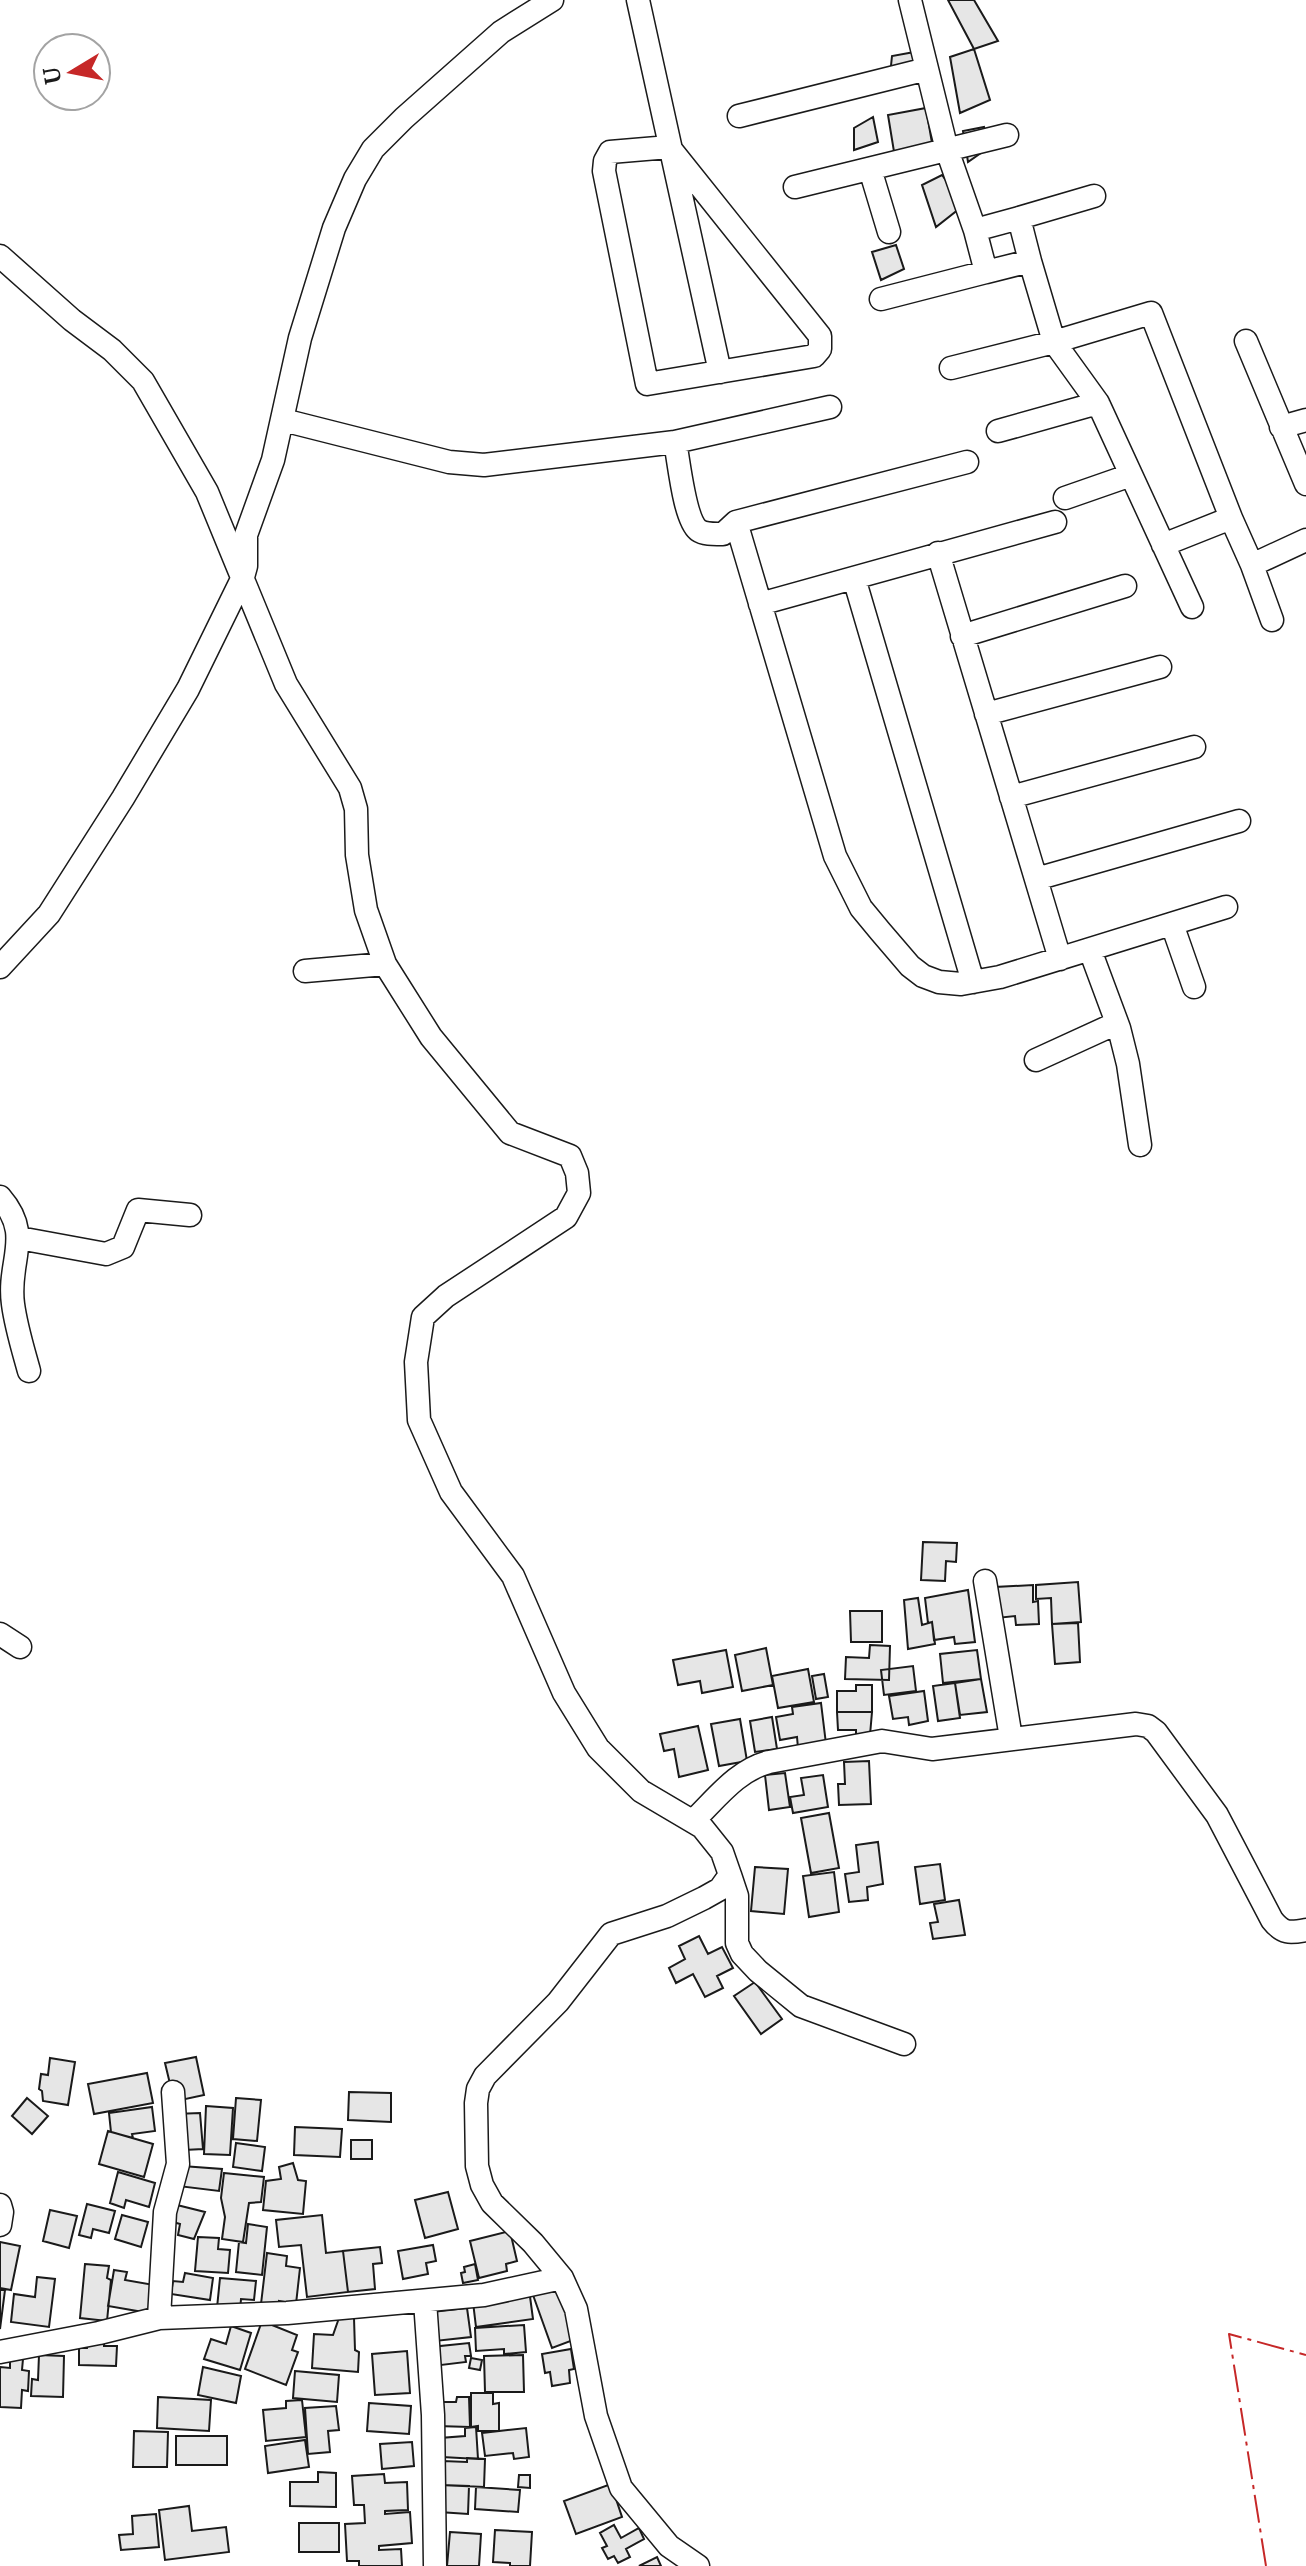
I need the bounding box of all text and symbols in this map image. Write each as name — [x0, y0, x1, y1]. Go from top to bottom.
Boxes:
north arrow — [32, 32, 112, 112]
text: U — [37, 64, 68, 86]

